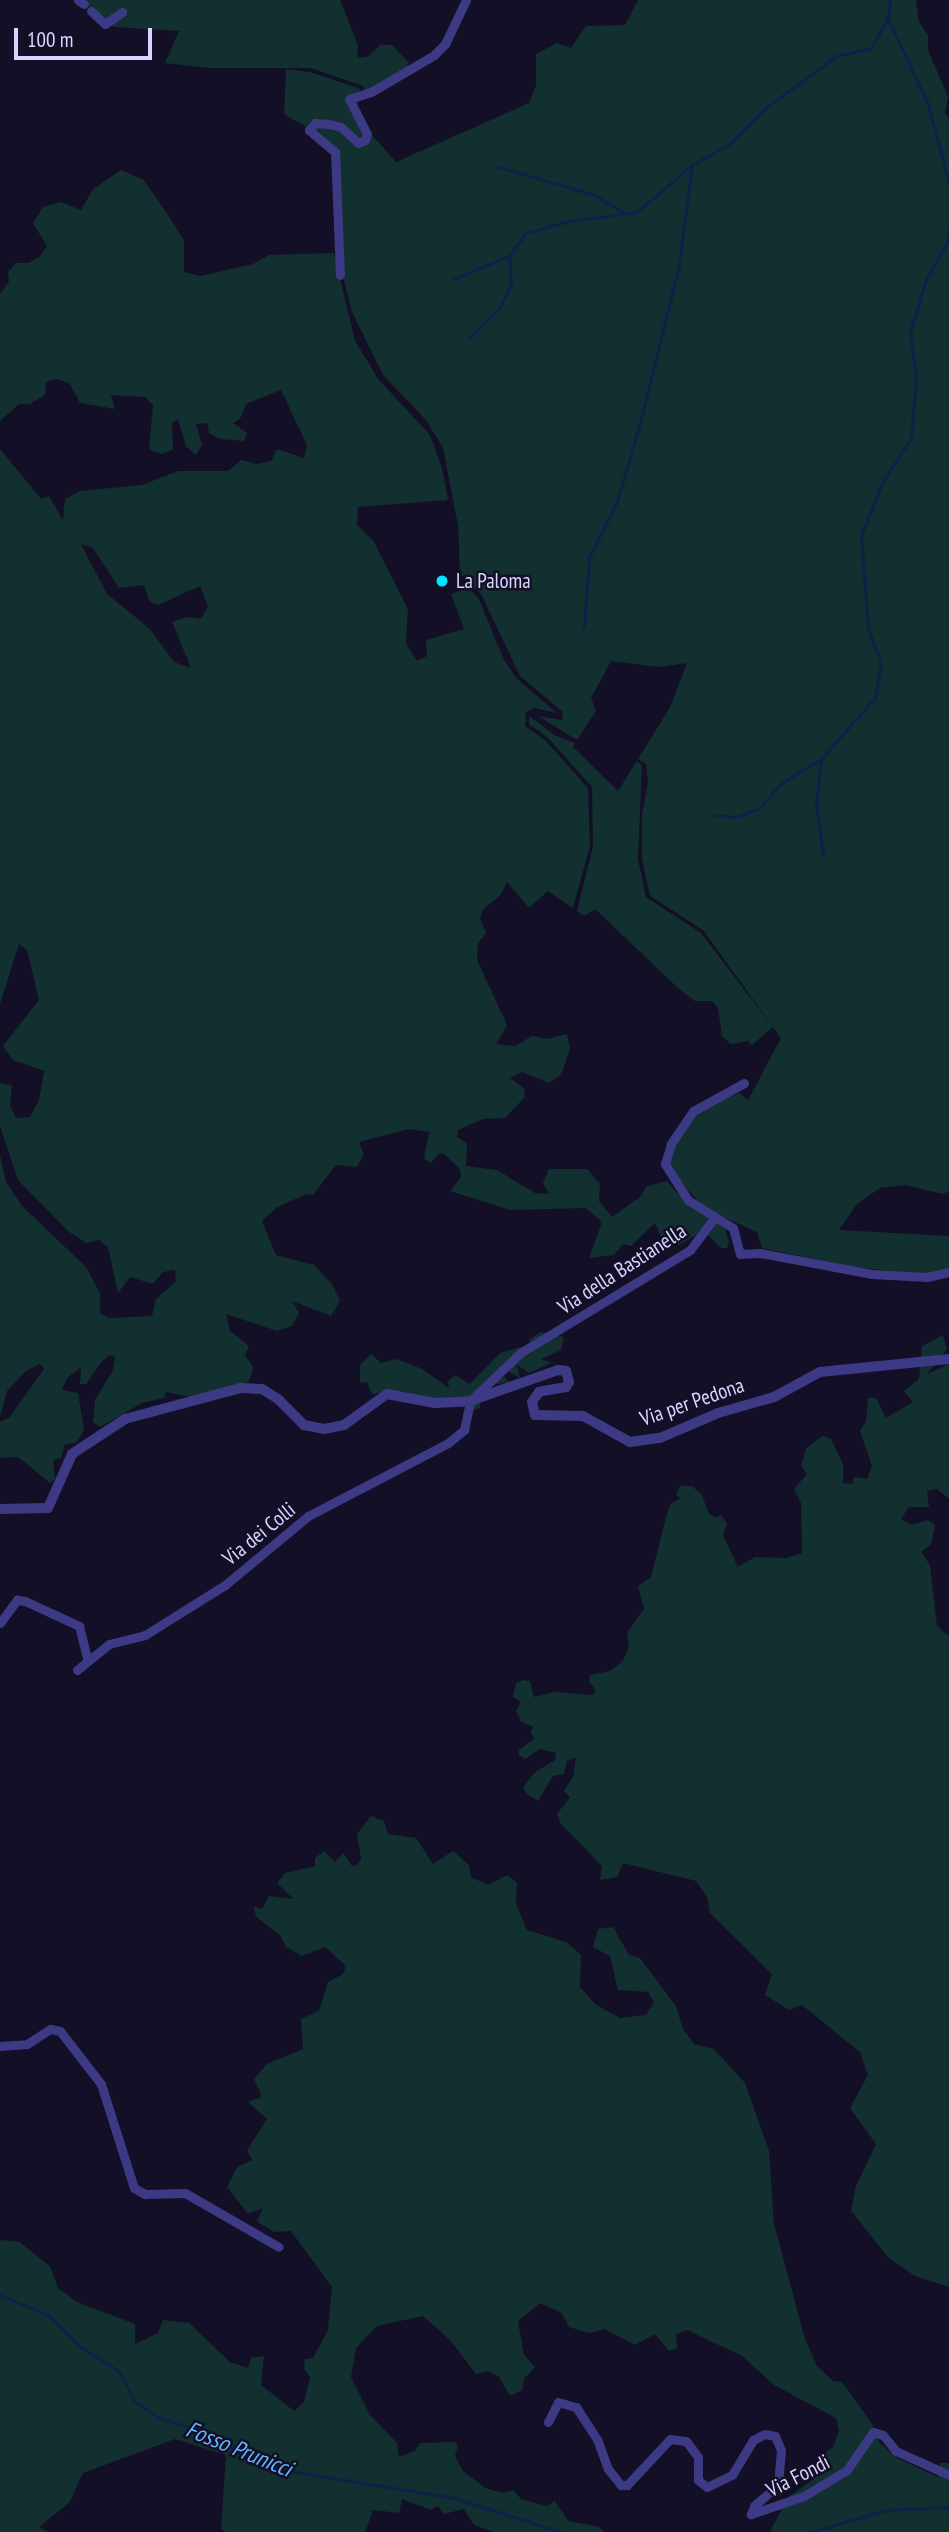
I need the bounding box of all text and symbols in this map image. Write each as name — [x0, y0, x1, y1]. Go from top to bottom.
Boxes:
scale bar — [18, 14, 156, 58]
text: 100 m — [27, 26, 73, 53]
place label: La Paloma — [456, 568, 531, 594]
marker: La Paloma — [434, 573, 450, 589]
street label: Via della Bastianella — [553, 1218, 691, 1320]
street label: Via per Pedona — [637, 1372, 747, 1432]
street label: Via dei Colli — [218, 1497, 300, 1571]
water label: Fosso Prunicci — [182, 2415, 296, 2483]
street label: Via Fondi — [762, 2449, 834, 2503]

